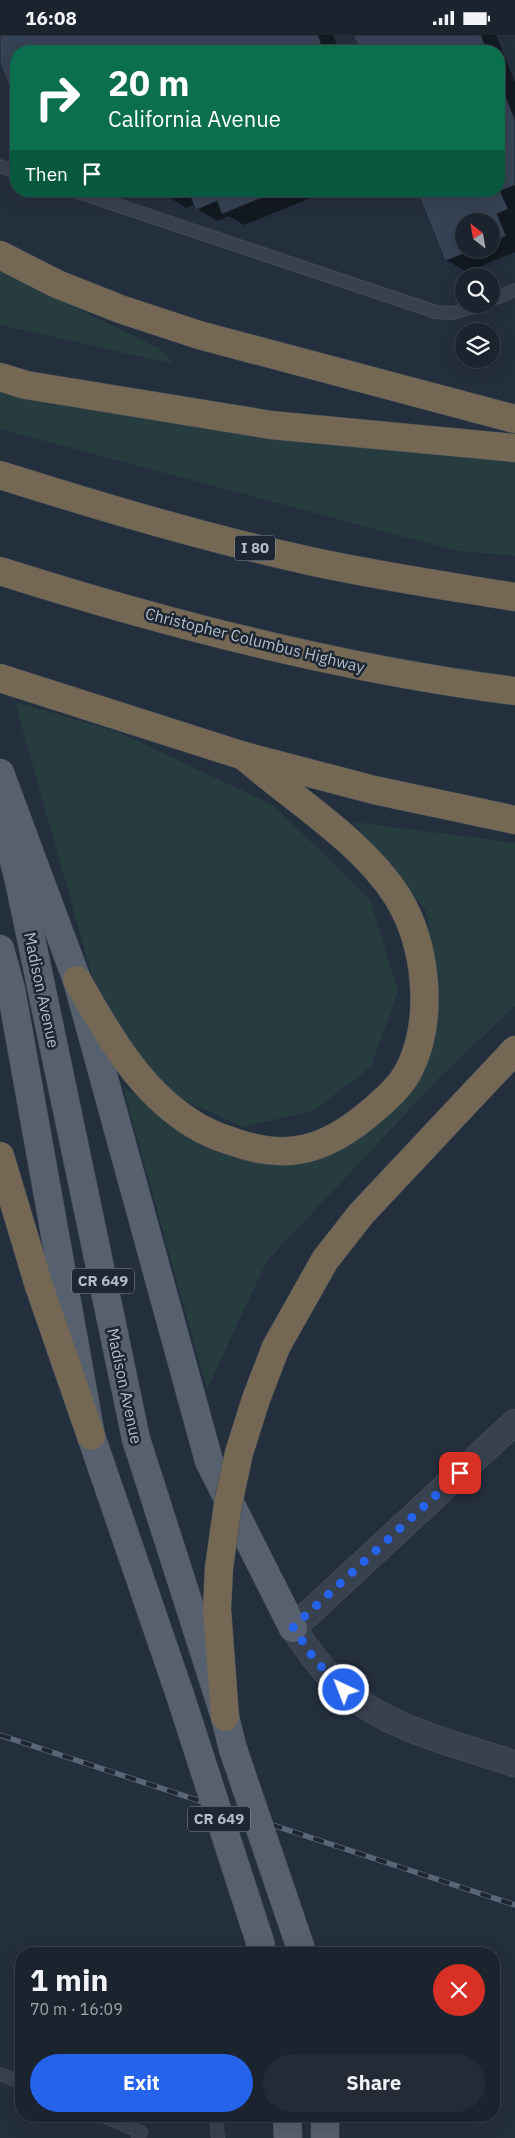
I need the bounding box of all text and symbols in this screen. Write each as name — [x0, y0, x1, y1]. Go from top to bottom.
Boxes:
text: 16:08 — [25, 6, 77, 30]
text: 20 m — [108, 60, 190, 106]
icon: right — [25, 65, 90, 130]
text: California Avenue — [108, 104, 281, 133]
icon: arrive — [78, 160, 106, 188]
text: Then — [25, 162, 68, 186]
north arrow — [455, 213, 500, 257]
map controls — [455, 213, 500, 368]
button: search — [455, 268, 500, 313]
button: layers — [455, 323, 500, 368]
road number: I 80 — [235, 535, 275, 561]
street label: Christopher Columbus Highway — [143, 603, 367, 677]
street label: Madison Avenue — [20, 930, 64, 1050]
road number: CR 649 — [72, 1269, 134, 1293]
street label: Madison Avenue — [103, 1326, 147, 1446]
pin — [439, 1452, 481, 1494]
icon: arrive — [446, 1459, 474, 1487]
position arrow — [317, 1663, 369, 1715]
road number: CR 649 — [188, 1807, 250, 1831]
text: 1 min — [30, 1960, 108, 1999]
button: close — [433, 1964, 485, 2016]
text: 70 m · 16:09 — [30, 1999, 123, 2019]
button: Exit — [30, 2054, 253, 2112]
button: Share — [263, 2054, 485, 2112]

